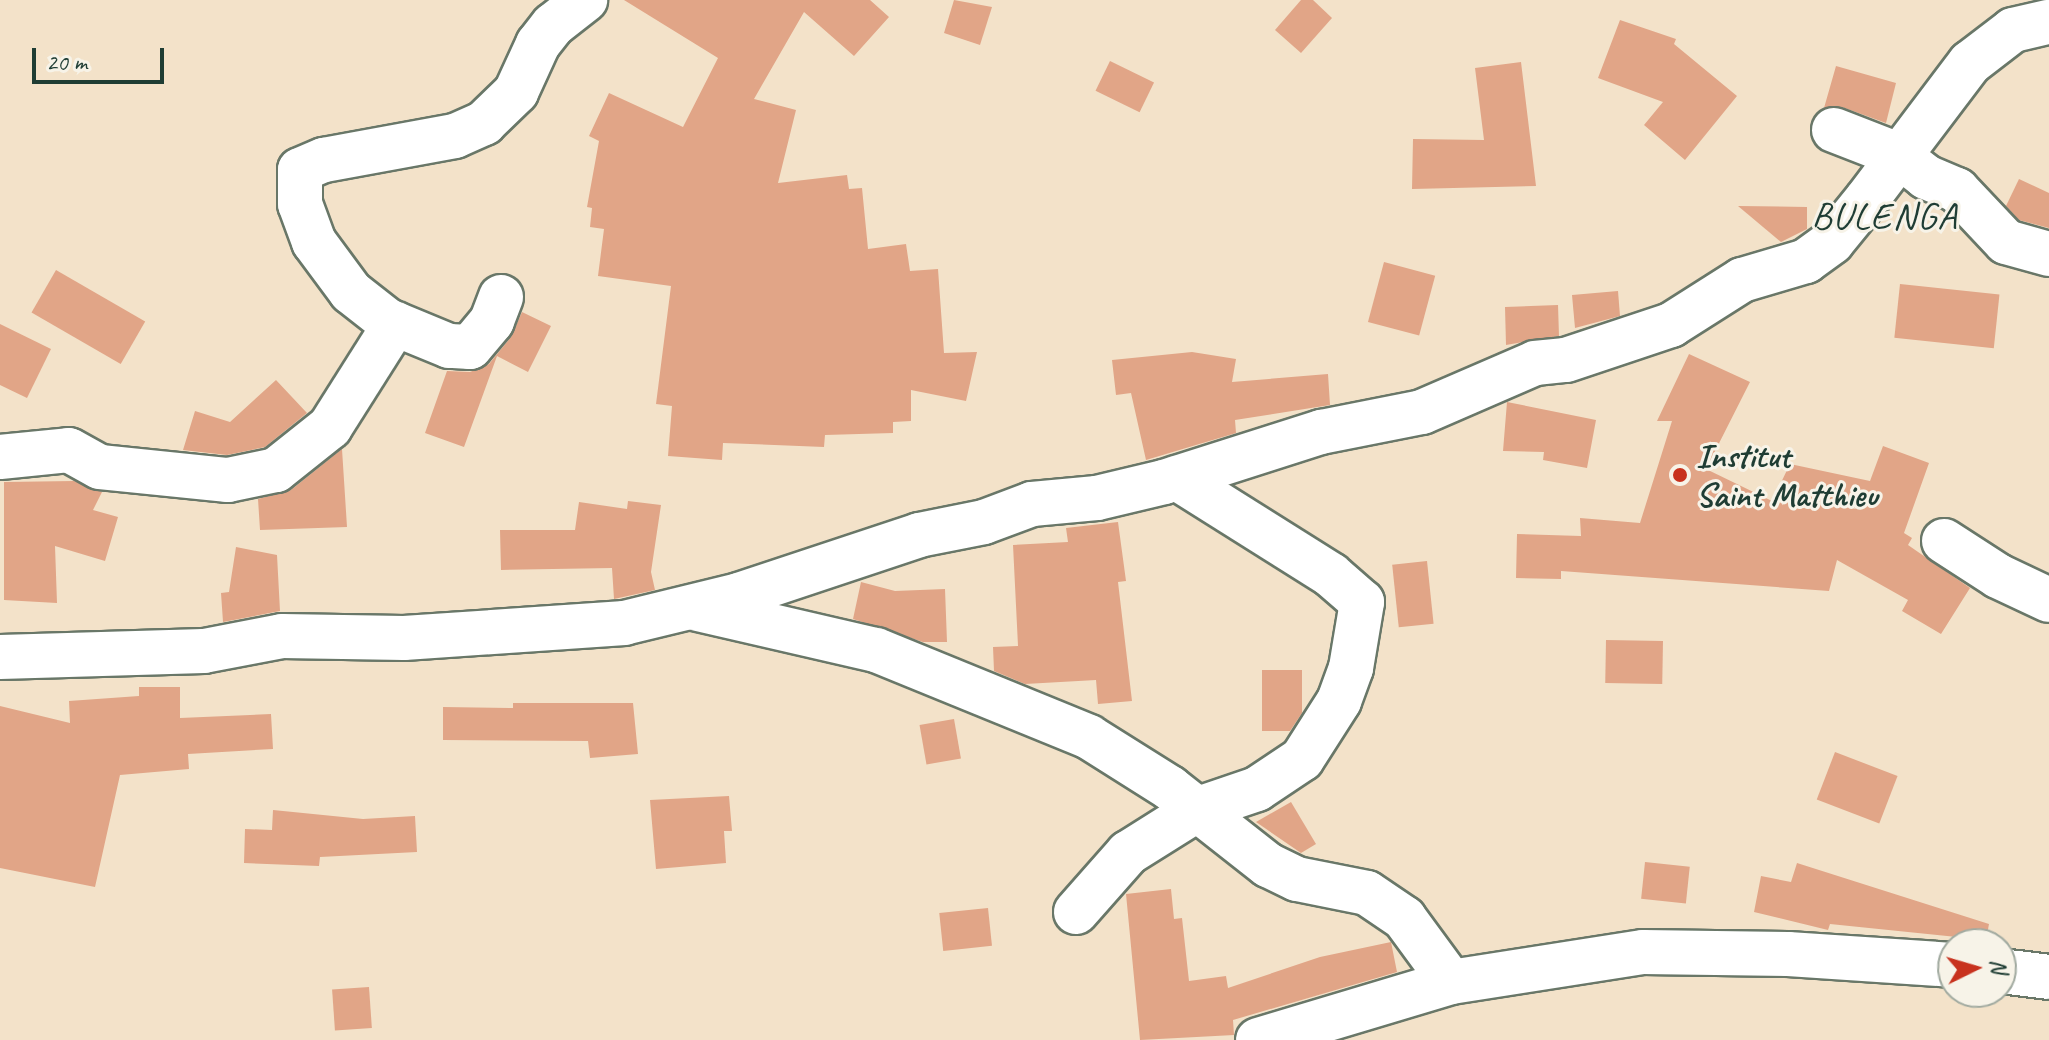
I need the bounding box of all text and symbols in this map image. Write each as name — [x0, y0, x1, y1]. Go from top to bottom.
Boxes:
scale bar — [36, 32, 168, 82]
text: 20 m — [46, 47, 87, 77]
district label: BULENGA — [1812, 193, 1958, 239]
place label: Institut Saint Matthieu — [1696, 435, 1878, 514]
marker: Institut Saint Matthieu — [1671, 466, 1689, 484]
north arrow — [1937, 928, 2017, 1008]
text: N — [1984, 958, 2013, 974]

